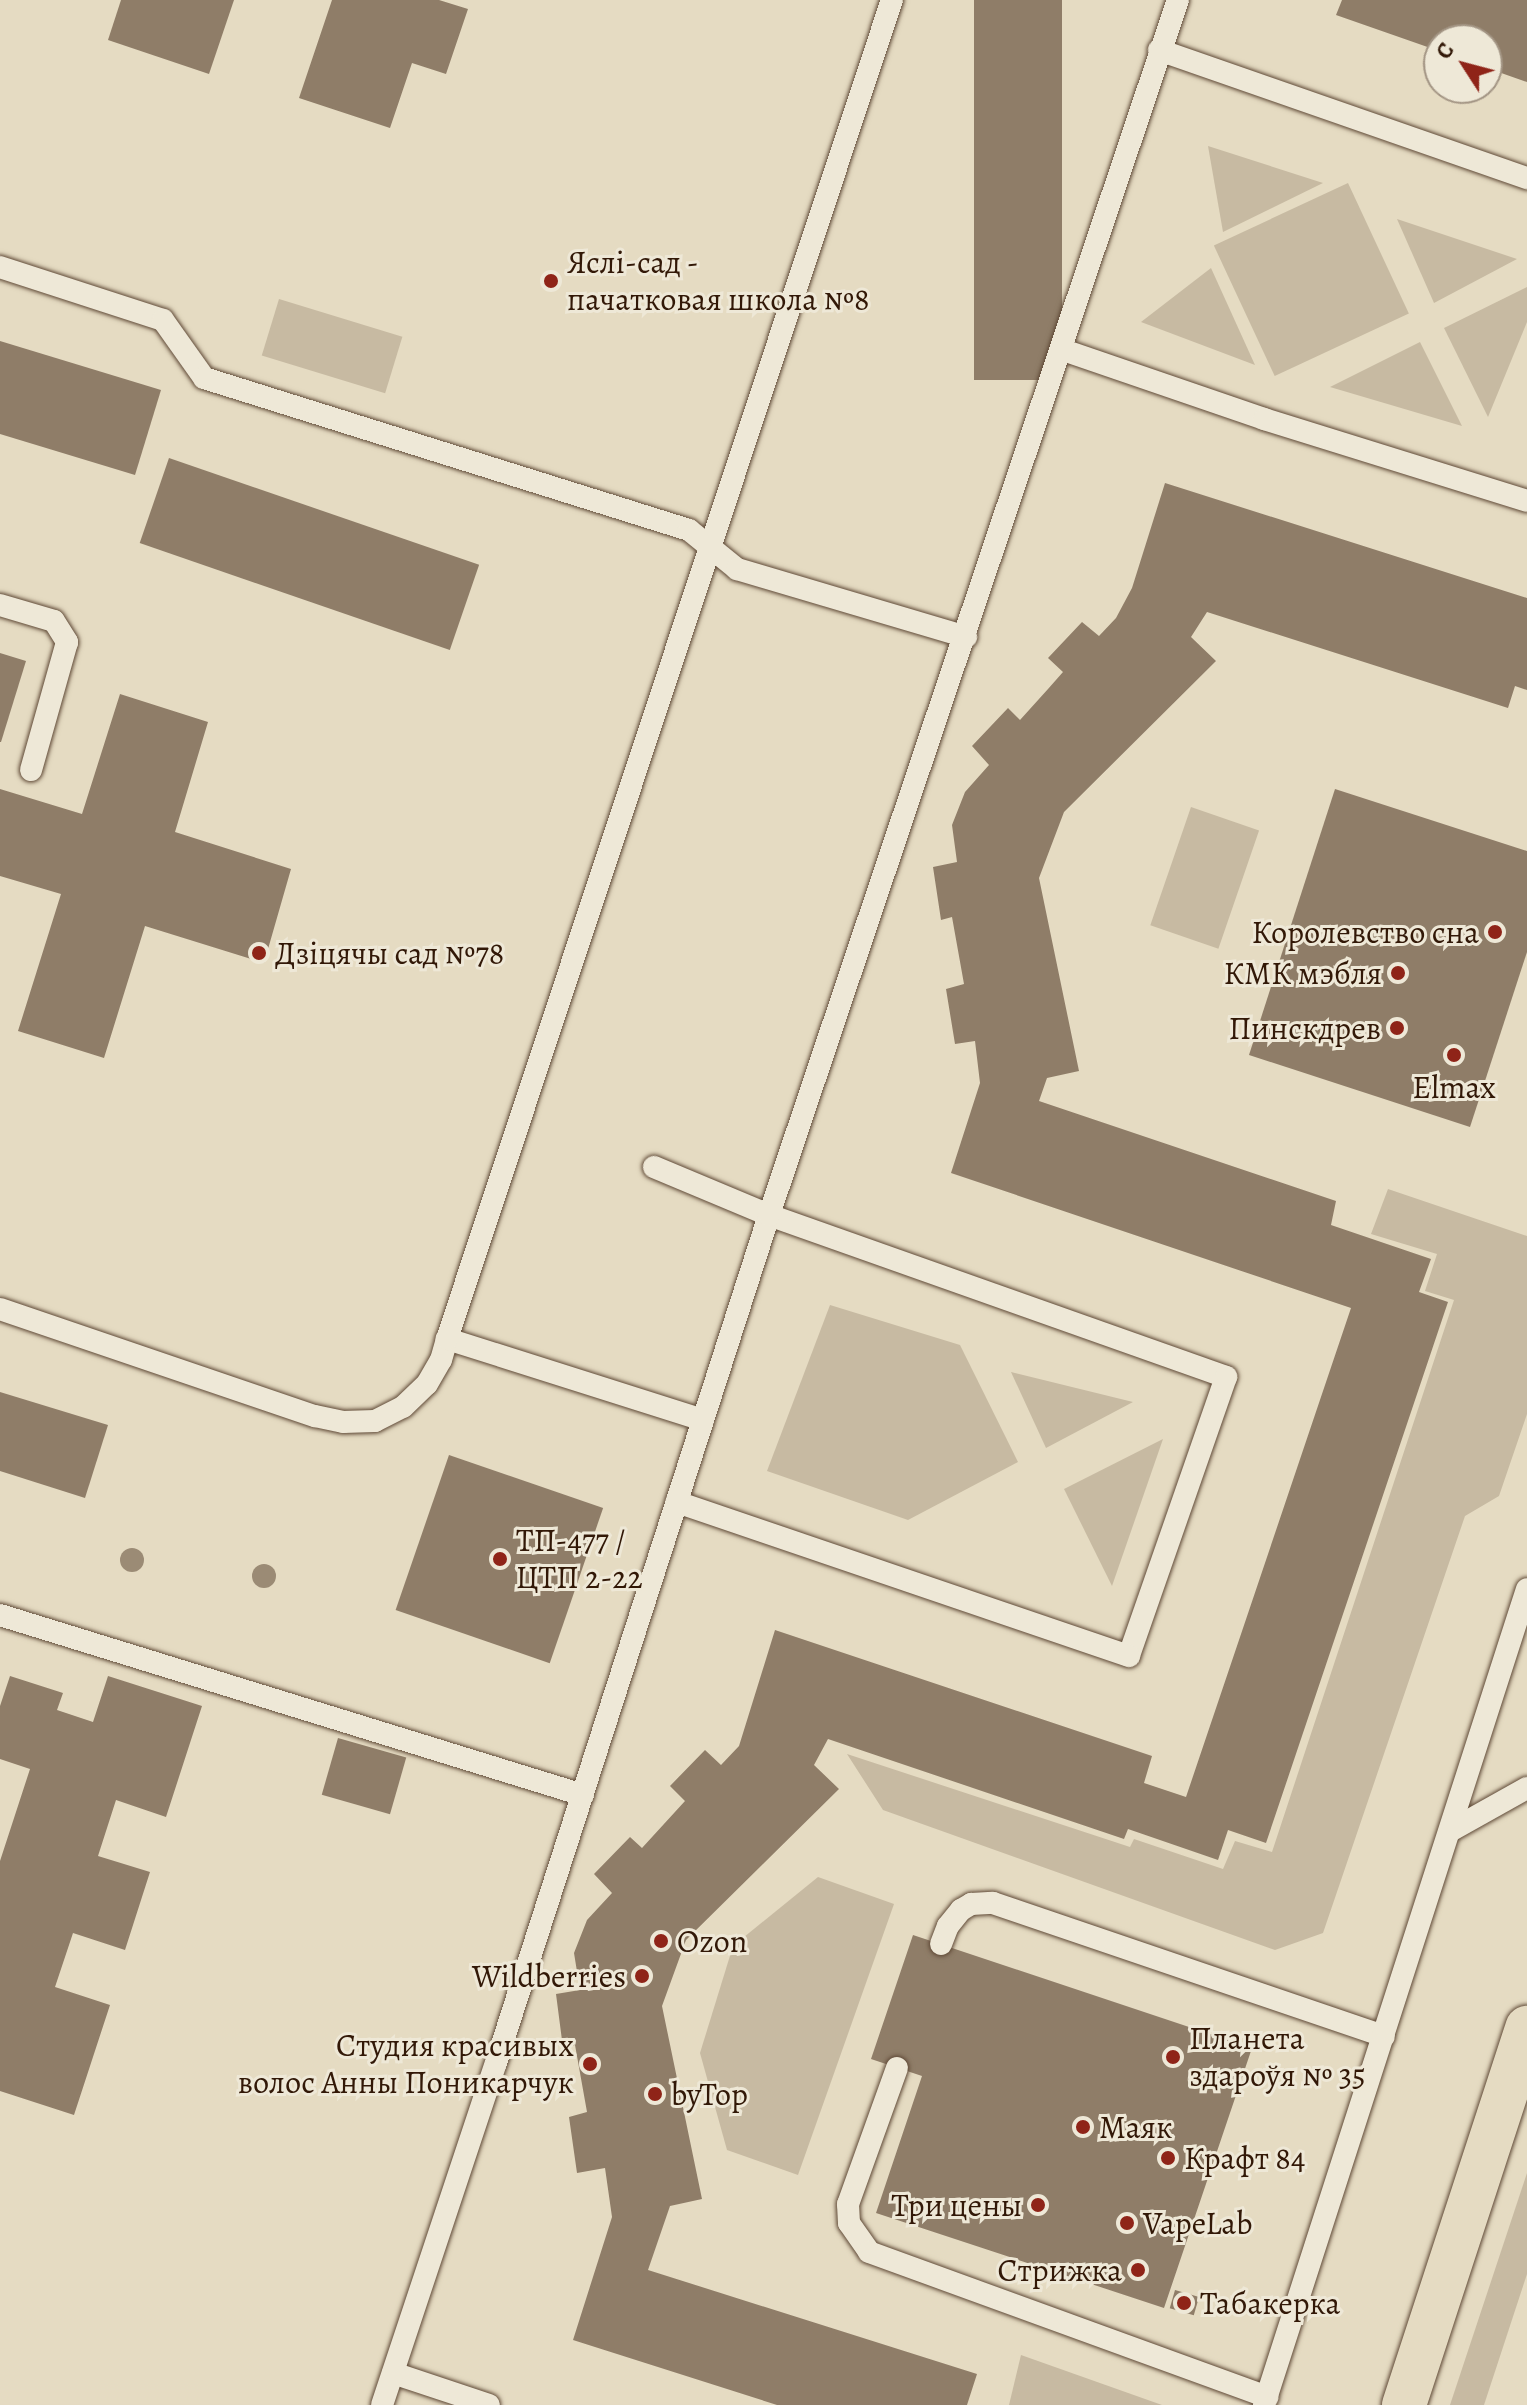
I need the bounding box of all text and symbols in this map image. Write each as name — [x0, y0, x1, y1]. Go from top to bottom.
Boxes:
north arrow — [1423, 24, 1503, 104]
text: С — [1429, 37, 1461, 65]
place label: Яслі-сад - пачатковая школа №8 — [567, 244, 869, 319]
marker: Яслі-сад - пачатковая школа №8 — [542, 272, 560, 290]
place label: Королевство сна — [1252, 913, 1479, 951]
marker: Королевство сна — [1486, 923, 1504, 941]
place label: Дзіцячы сад №78 — [275, 934, 504, 972]
marker: Дзіцячы сад №78 — [250, 944, 268, 962]
place label: КМК мэбля — [1223, 954, 1382, 992]
marker: КМК мэбля — [1389, 964, 1407, 982]
place label: Пинскдрев — [1228, 1009, 1381, 1047]
marker: Пинскдрев — [1388, 1019, 1406, 1037]
marker: Elmax — [1445, 1046, 1463, 1064]
place label: Elmax — [1412, 1068, 1496, 1106]
place label: ТП-477 / ЦТП 2-22 — [516, 1522, 643, 1597]
marker: ТП-477 / ЦТП 2-22 — [491, 1550, 509, 1568]
place label: Ozon — [677, 1922, 747, 1960]
marker: Ozon — [652, 1932, 670, 1950]
place label: Wildberries — [472, 1957, 626, 1995]
marker: Wildberries — [633, 1967, 651, 1985]
place label: Планета здароўя № 35 — [1189, 2020, 1366, 2095]
place label: Студия красивых волос Анны Поникарчук — [238, 2027, 574, 2102]
marker: Планета здароўя № 35 — [1164, 2048, 1182, 2066]
marker: Студия красивых волос Анны Поникарчук — [581, 2055, 599, 2073]
place label: byTop — [671, 2075, 748, 2113]
marker: byTop — [646, 2085, 664, 2103]
place label: Маяк — [1099, 2108, 1173, 2146]
marker: Маяк — [1074, 2118, 1092, 2136]
place label: Крафт 84 — [1184, 2139, 1305, 2177]
marker: Крафт 84 — [1159, 2149, 1177, 2167]
place label: Три цены — [891, 2186, 1022, 2224]
marker: Три цены — [1029, 2196, 1047, 2214]
place label: VapeLab — [1143, 2204, 1253, 2242]
marker: VapeLab — [1118, 2214, 1136, 2232]
place label: Стрижка — [997, 2251, 1122, 2289]
marker: Стрижка — [1129, 2261, 1147, 2279]
place label: Табакерка — [1200, 2284, 1340, 2322]
marker: Табакерка — [1175, 2294, 1193, 2312]

